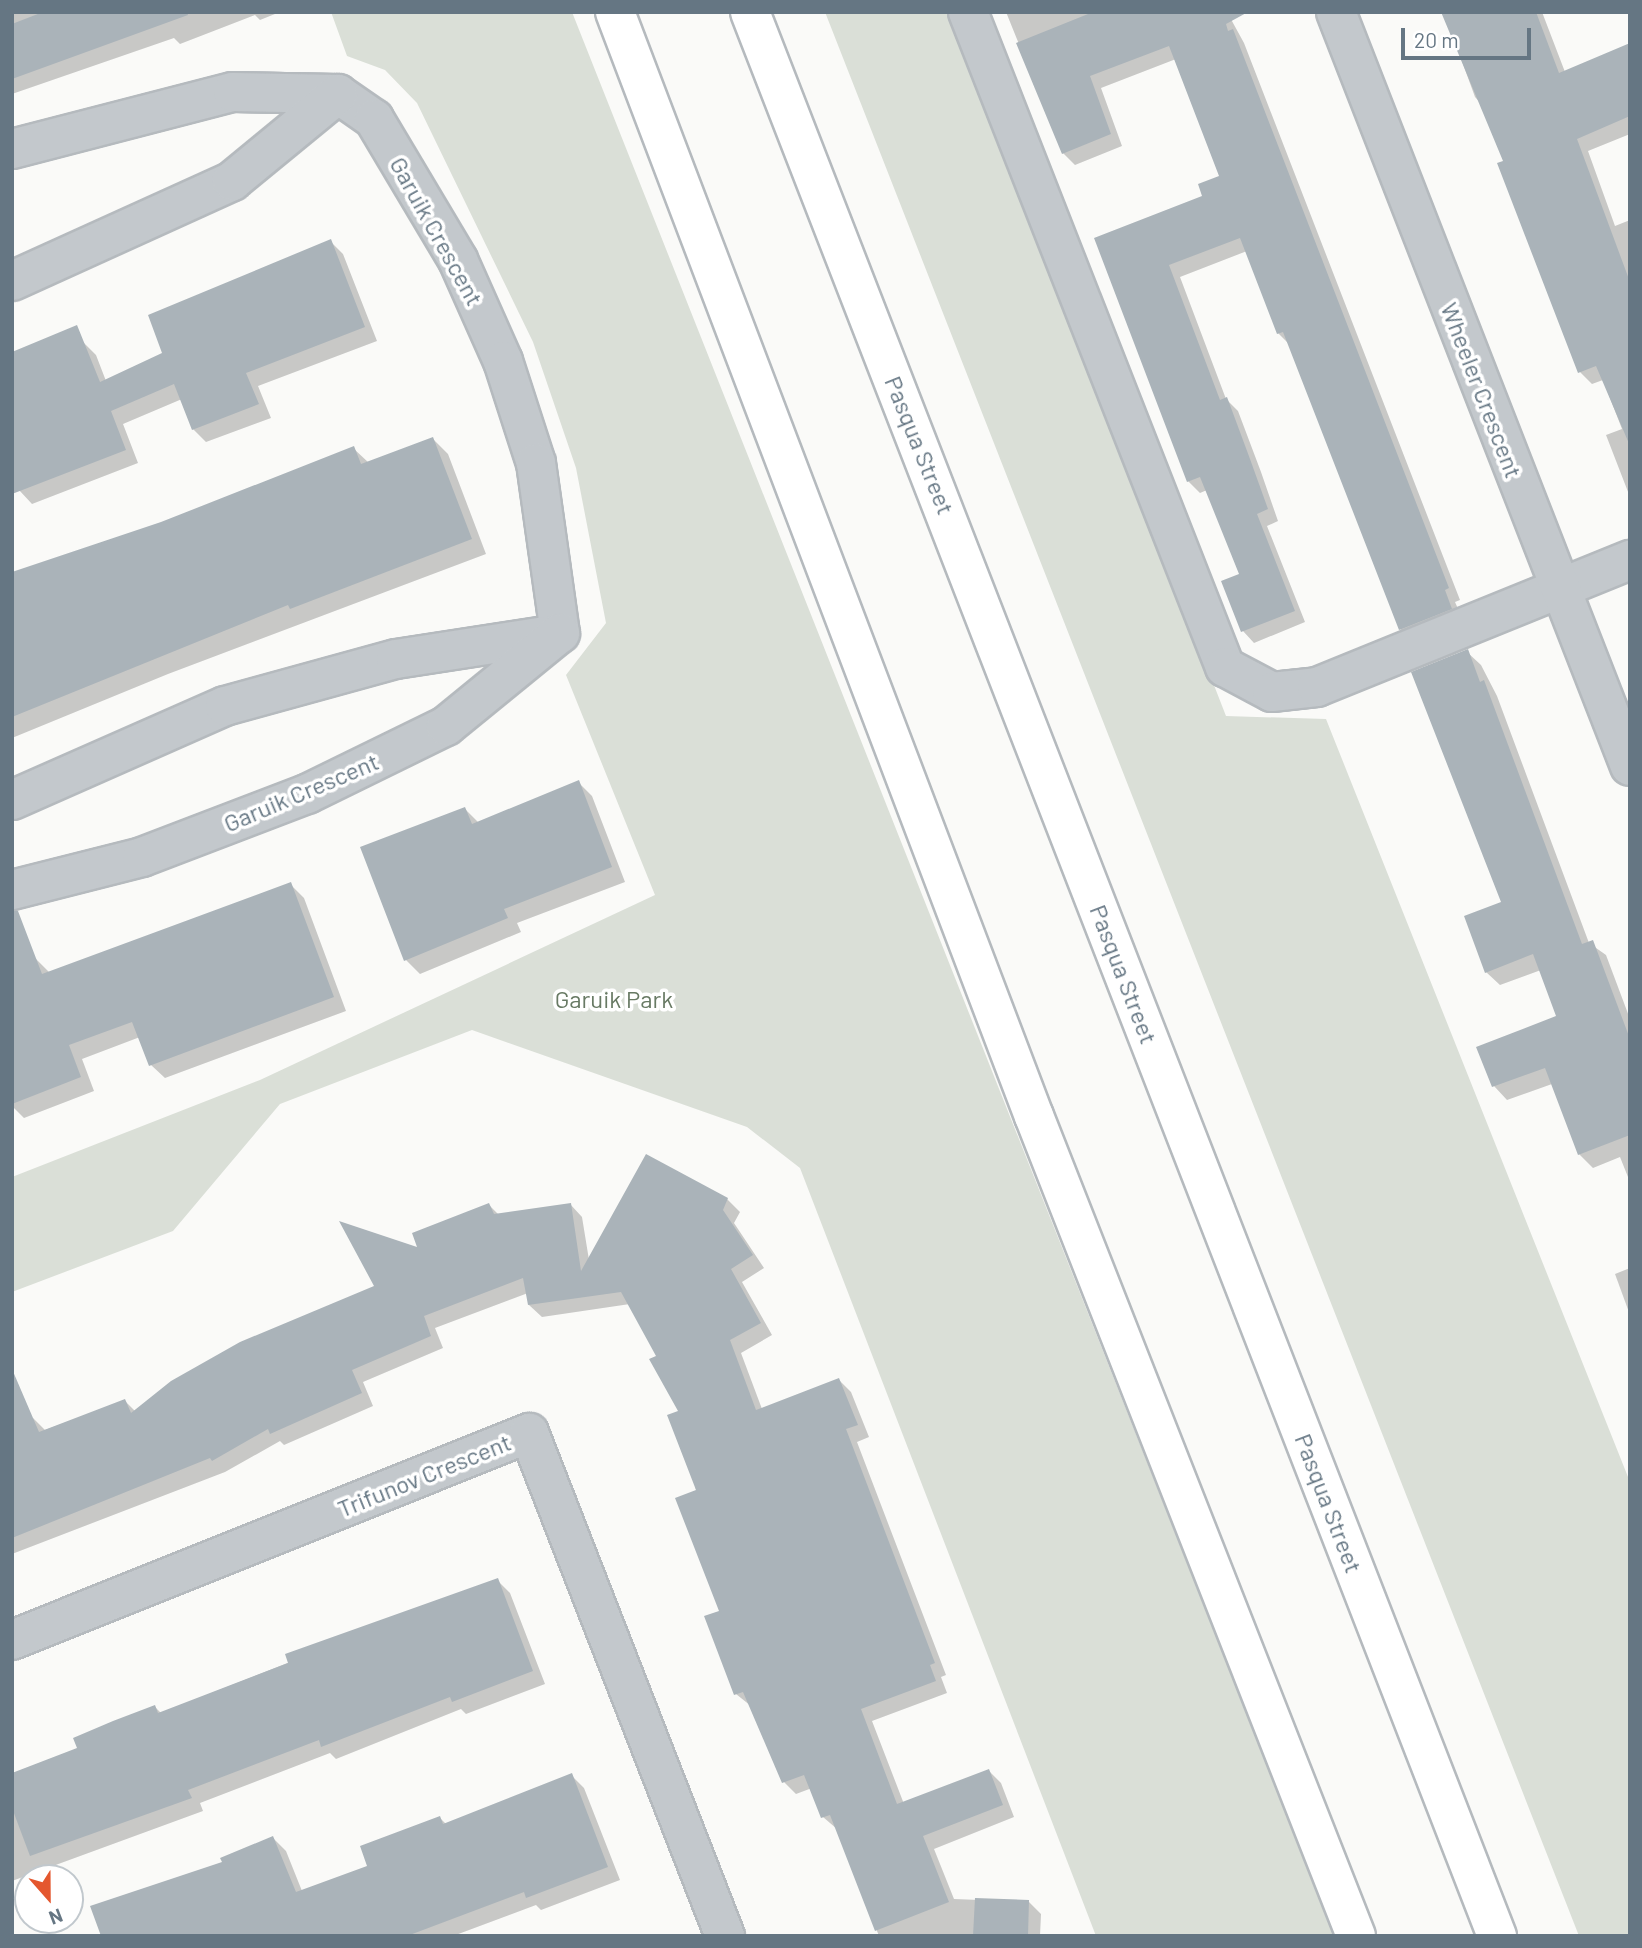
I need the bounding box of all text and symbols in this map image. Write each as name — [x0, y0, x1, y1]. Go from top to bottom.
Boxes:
scale bar — [1404, 14, 1534, 58]
text: 20 m — [1414, 27, 1459, 52]
street label: Garuik Crescent — [384, 152, 490, 310]
street label: Wheeler Crescent — [1435, 298, 1529, 482]
street label: Pasqua Street — [879, 372, 961, 518]
street label: Garuik Crescent — [219, 746, 383, 838]
street label: Pasqua Street — [1084, 900, 1164, 1048]
park label: Garuik Park — [555, 985, 673, 1013]
street label: Trifunov Crescent — [333, 1427, 515, 1523]
street label: Pasqua Street — [1289, 1429, 1369, 1577]
north arrow — [14, 1864, 84, 1934]
text: N — [46, 1904, 66, 1930]

